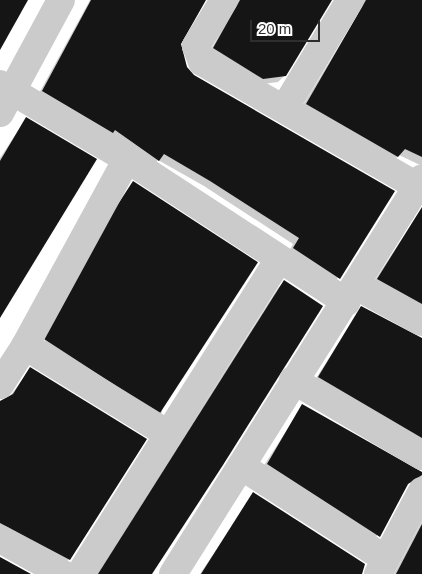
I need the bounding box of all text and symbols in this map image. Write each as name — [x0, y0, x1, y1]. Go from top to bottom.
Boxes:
scale bar — [252, 10, 322, 42]
text: 20 m — [258, 20, 291, 37]

